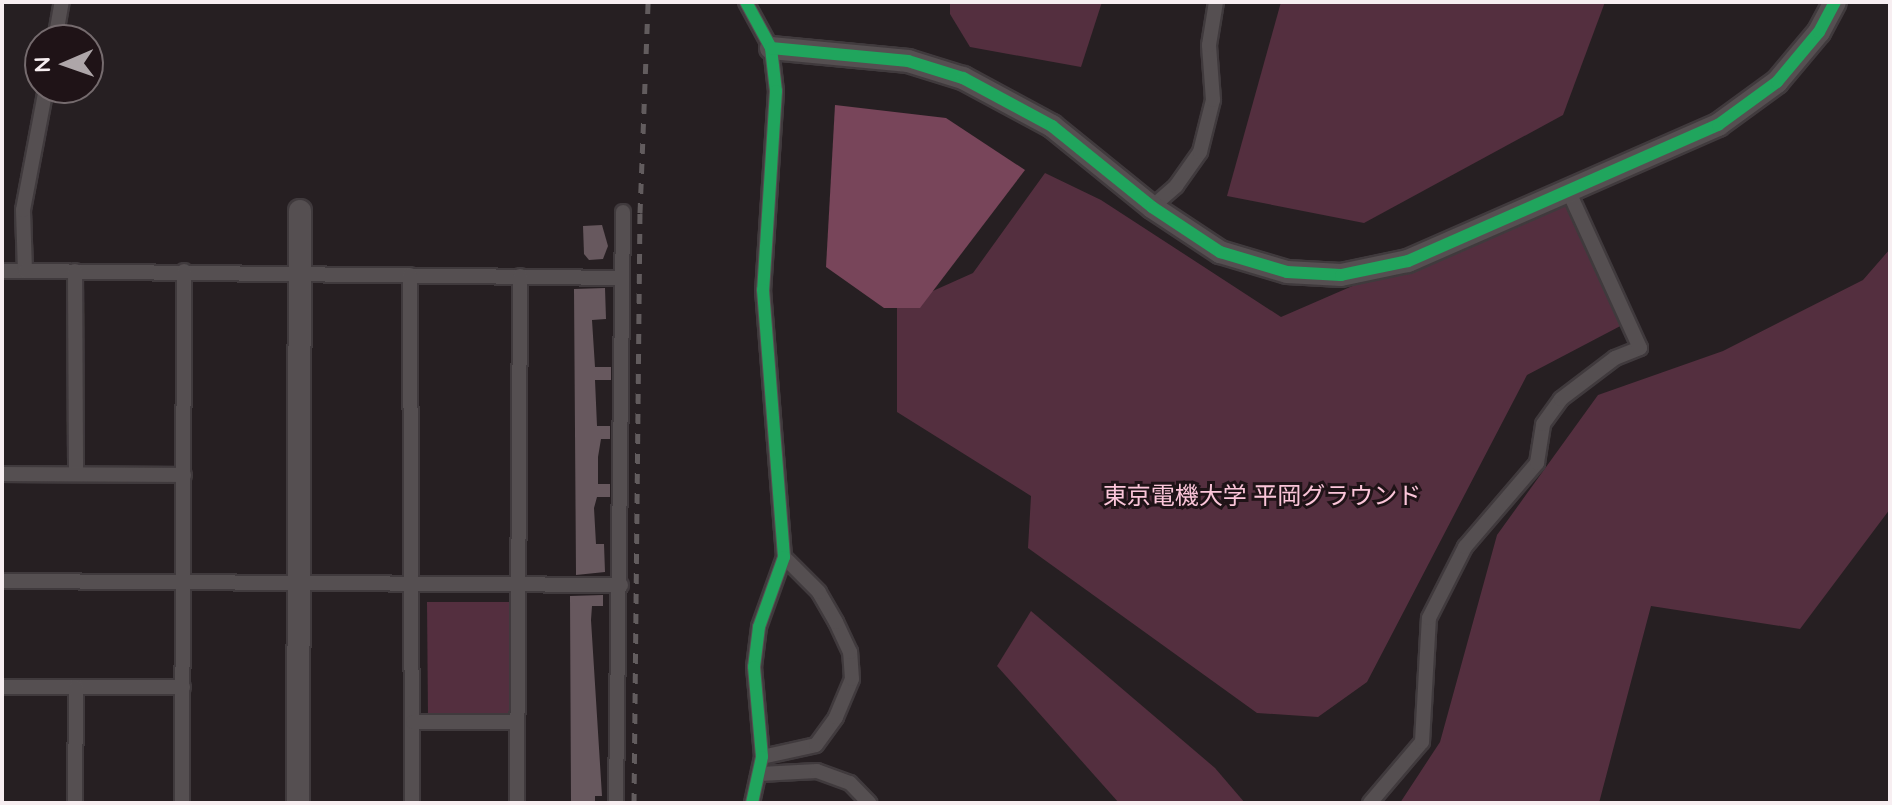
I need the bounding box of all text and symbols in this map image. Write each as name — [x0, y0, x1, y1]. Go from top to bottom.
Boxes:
north arrow — [24, 24, 104, 104]
text: N — [28, 56, 56, 73]
park label: 東京電機大学 平岡グラウンド — [1103, 482, 1421, 510]

